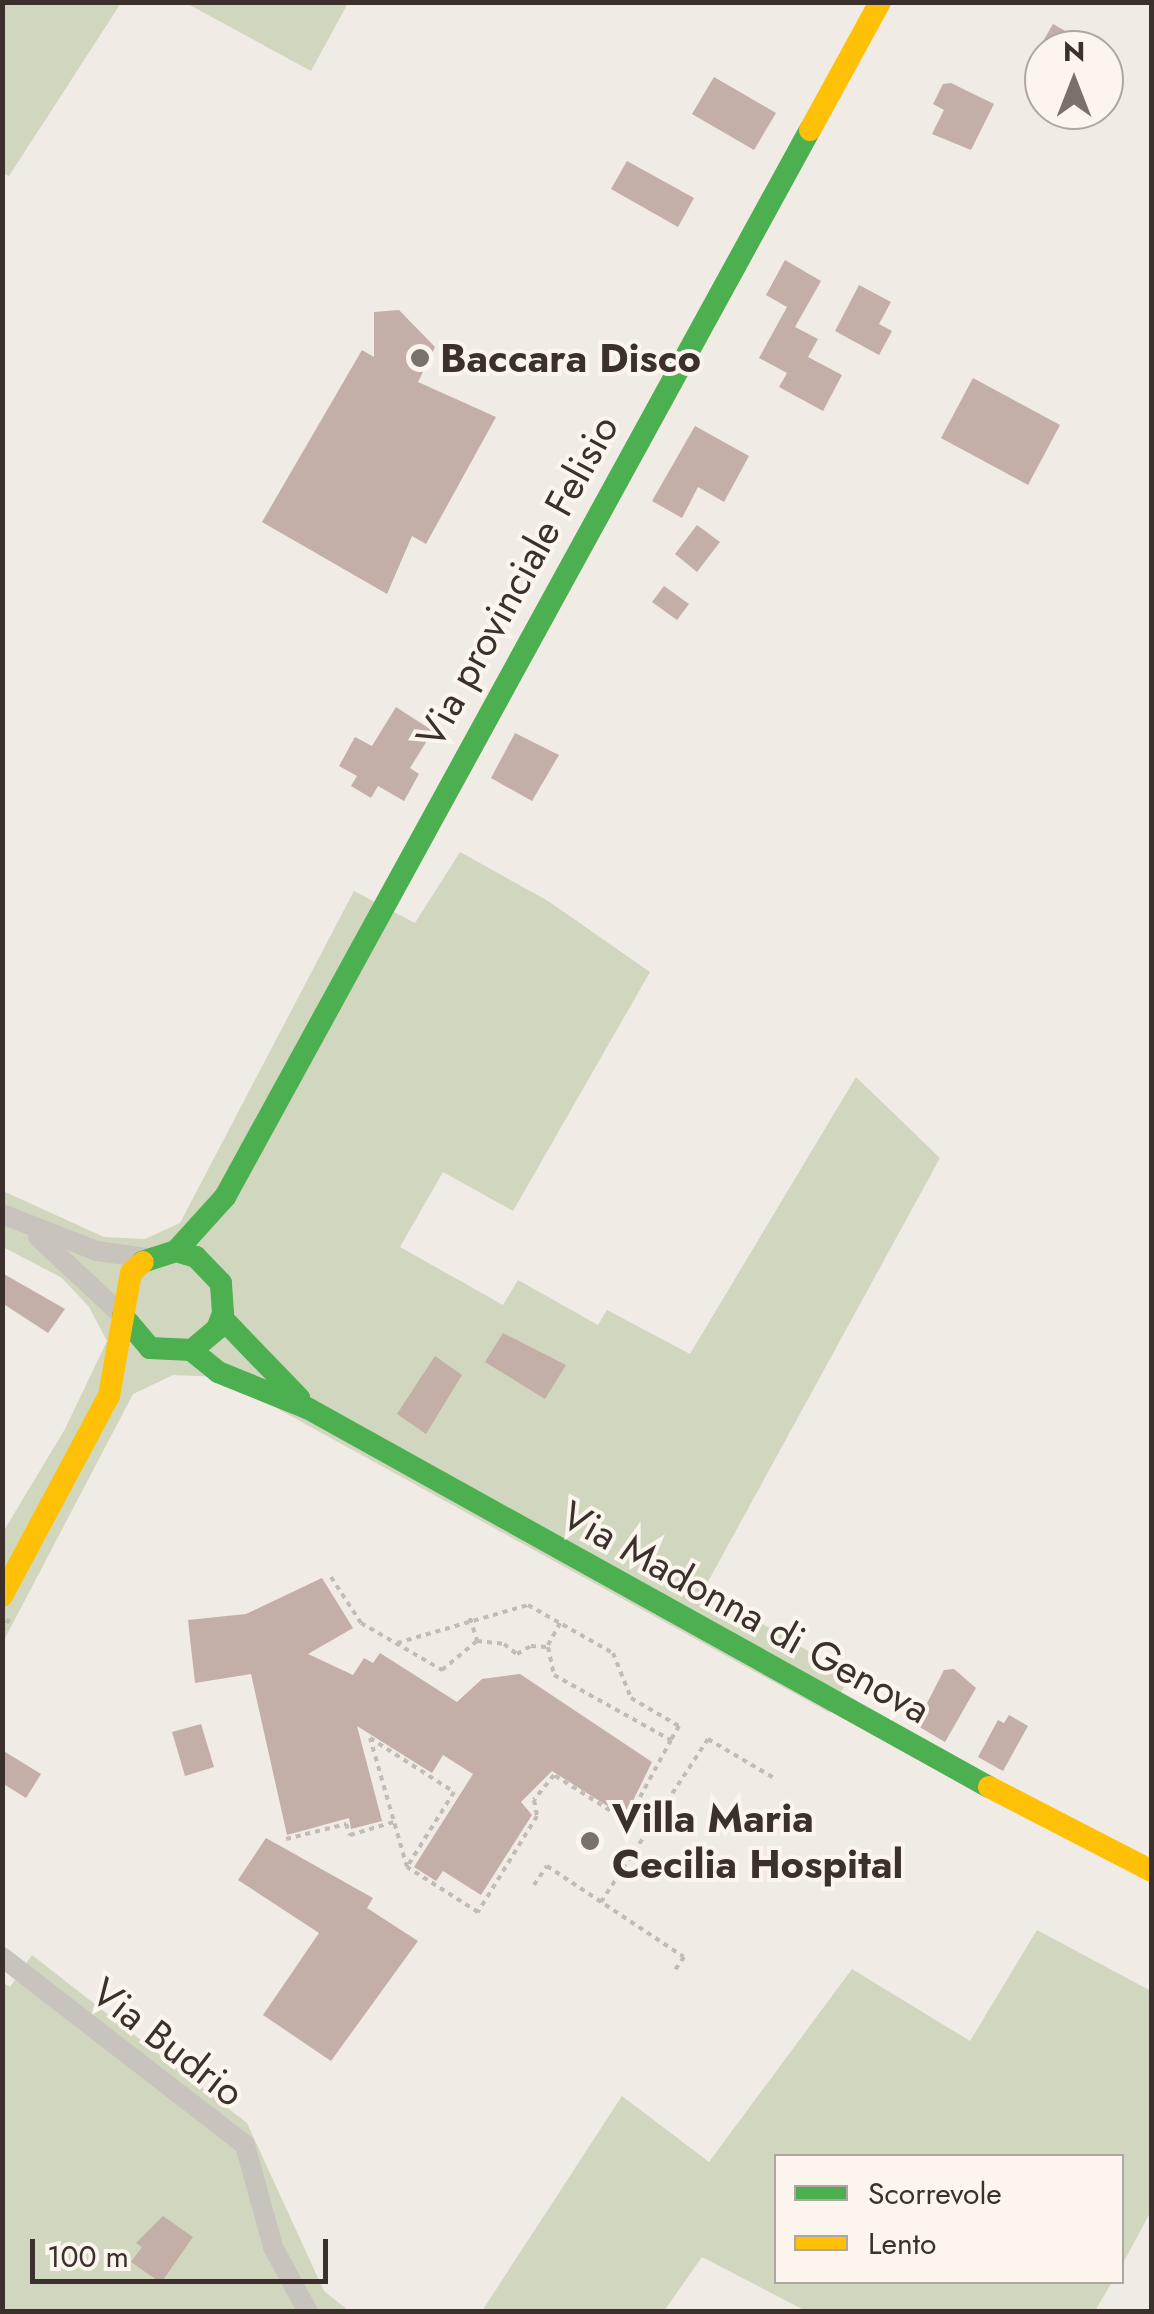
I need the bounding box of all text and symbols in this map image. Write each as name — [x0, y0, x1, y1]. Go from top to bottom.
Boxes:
north arrow — [1024, 30, 1124, 130]
text: N — [1063, 31, 1085, 72]
place label: Baccara Disco — [440, 334, 701, 382]
marker: Baccara Disco — [409, 347, 431, 369]
street label: Via provinciale Felisio — [406, 407, 628, 755]
street label: Via Madonna di Genova — [554, 1491, 938, 1733]
place label: Villa Maria Cecilia Hospital — [612, 1794, 903, 1888]
marker: Villa Maria Cecilia Hospital — [577, 1828, 603, 1854]
street label: Via Budrio — [82, 1968, 254, 2116]
legend — [774, 2154, 1124, 2284]
text: Scorrevole — [868, 2172, 1002, 2215]
scale bar — [35, 2219, 332, 2281]
text: Lento — [868, 2222, 936, 2265]
text: 100 m — [47, 2235, 129, 2278]

